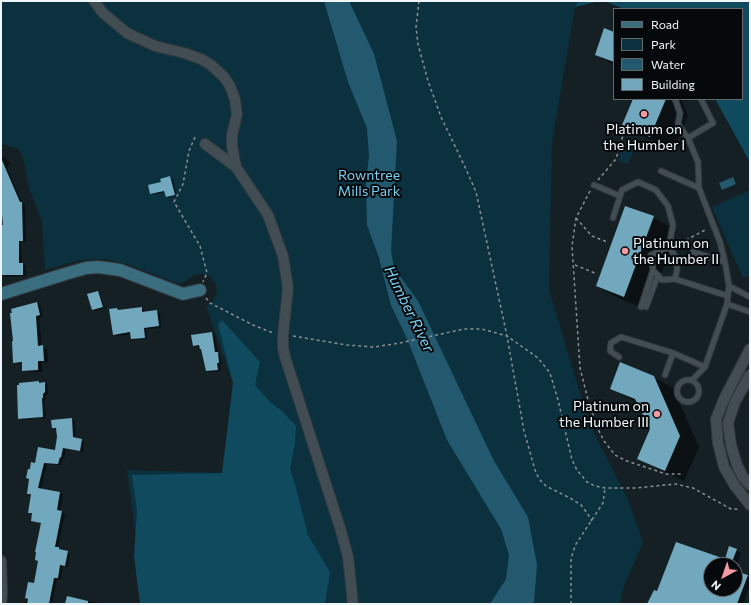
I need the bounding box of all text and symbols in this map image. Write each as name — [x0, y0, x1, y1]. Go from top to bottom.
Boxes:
legend — [613, 8, 743, 100]
text: Road — [651, 17, 679, 31]
text: Park — [651, 37, 676, 51]
text: Water — [651, 57, 685, 71]
text: Building — [651, 77, 695, 91]
marker: Platinum on the Humber I — [639, 109, 649, 119]
place label: Platinum on the Humber I — [603, 121, 685, 154]
park label: Rowntree Mills Park — [338, 167, 400, 200]
place label: Platinum on the Humber II — [633, 235, 719, 268]
marker: Platinum on the Humber II — [620, 246, 630, 256]
water label: Humber River — [380, 263, 438, 355]
place label: Platinum on the Humber III — [559, 398, 649, 430]
marker: Platinum on the Humber III — [652, 409, 662, 419]
north arrow — [703, 557, 743, 597]
text: N — [708, 578, 723, 593]

